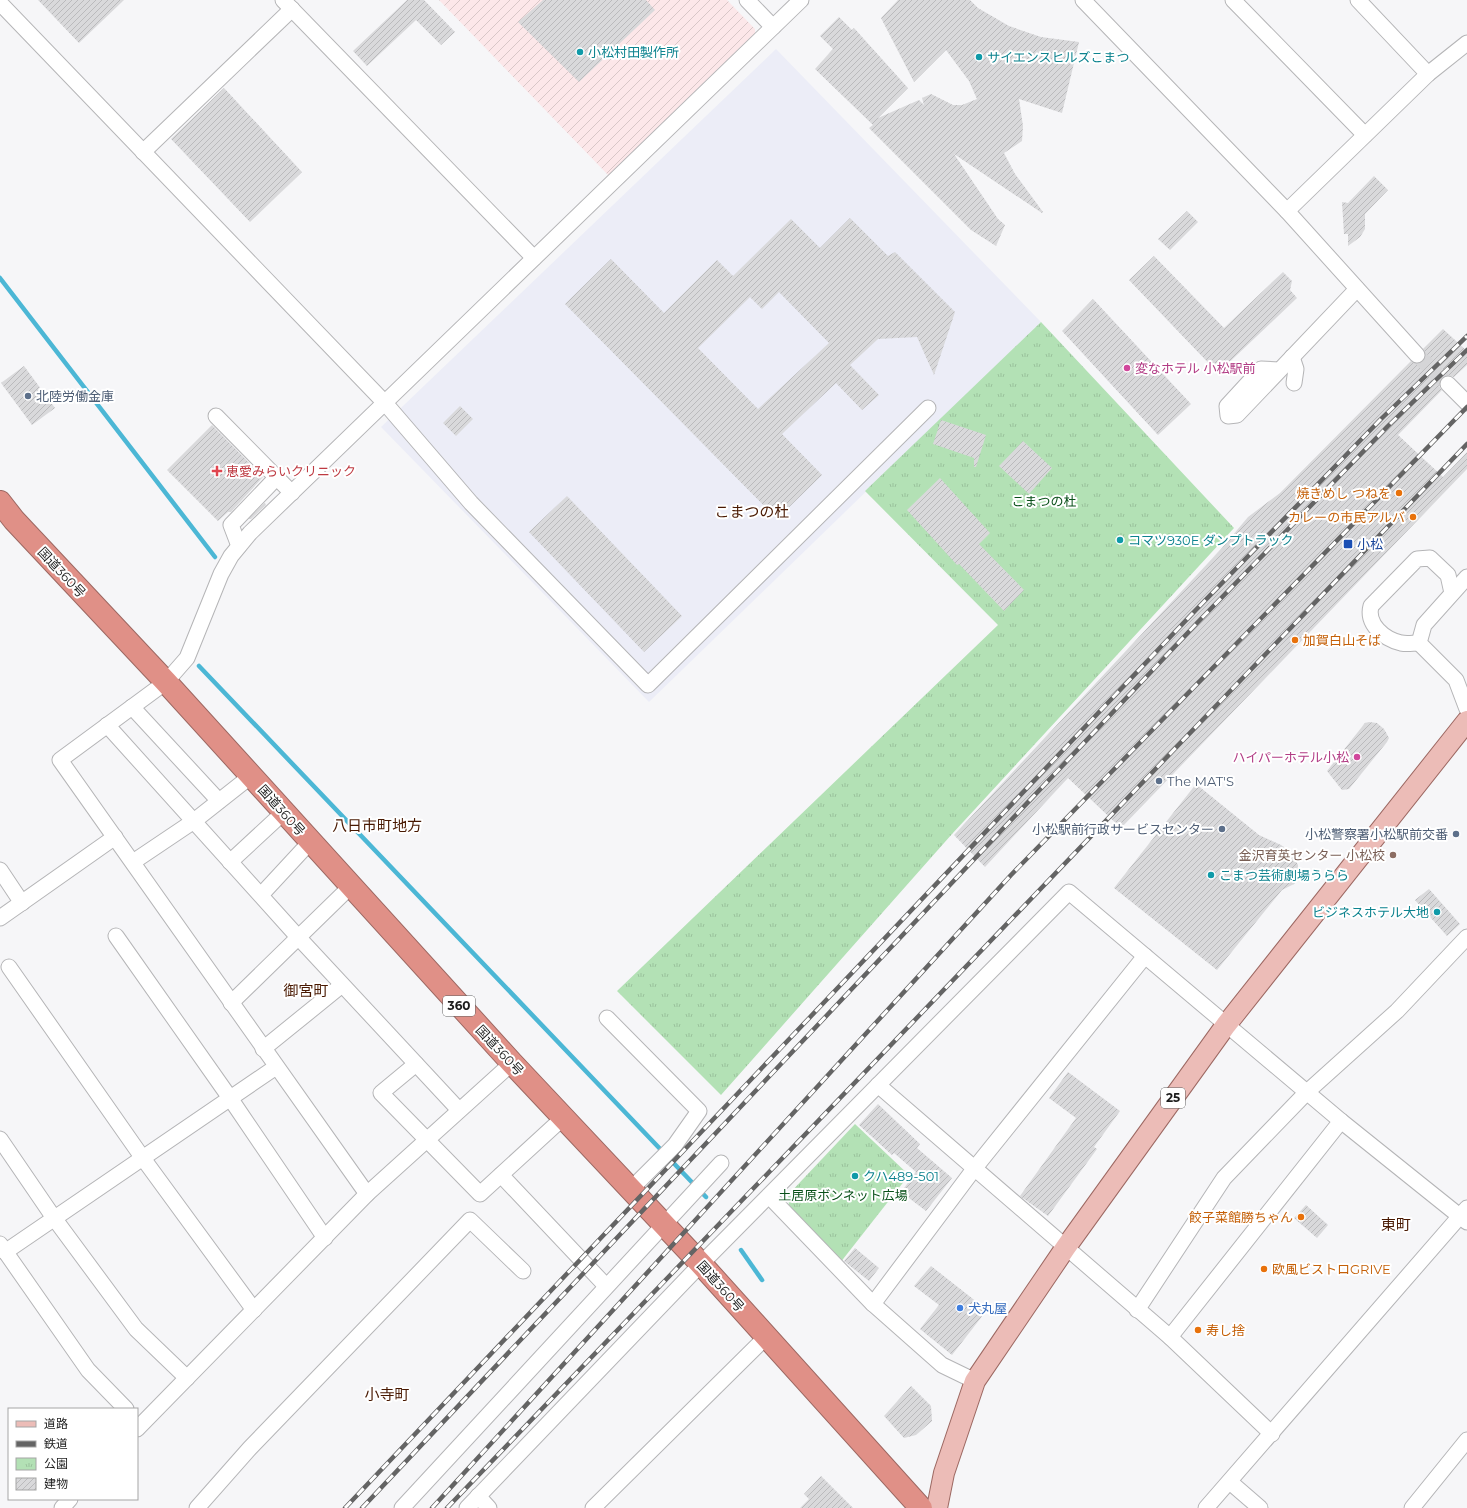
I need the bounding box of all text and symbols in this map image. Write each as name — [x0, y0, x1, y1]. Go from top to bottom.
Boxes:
place label: 小松村田製作所 — [588, 44, 679, 60]
marker: 小松村田製作所 — [575, 47, 585, 57]
place label: サイエンスヒルズこまつ — [987, 49, 1130, 65]
marker: サイエンスヒルズこまつ — [974, 52, 984, 62]
place label: 変なホテル 小松駅前 — [1135, 360, 1255, 376]
marker: 変なホテル 小松駅前 — [1122, 363, 1132, 373]
place label: 北陸労働金庫 — [36, 388, 114, 404]
marker: 北陸労働金庫 — [23, 391, 33, 401]
place label: 恵愛みらいクリニック — [226, 463, 356, 479]
marker: 恵愛みらいクリニック — [211, 465, 223, 477]
place label: 焼きめし つねを — [1297, 485, 1391, 501]
marker: 焼きめし つねを — [1394, 488, 1404, 498]
park label: こまつの杜 — [1011, 493, 1077, 509]
district label: こまつの杜 — [714, 502, 790, 521]
place label: カレーの市民アルバ — [1288, 509, 1405, 525]
marker: カレーの市民アルバ — [1408, 512, 1418, 522]
place label: コマツ930E ダンプトラック — [1128, 532, 1293, 548]
marker: コマツ930E ダンプトラック — [1115, 535, 1125, 545]
place label: 小松 — [1357, 536, 1383, 552]
marker: 小松 — [1342, 538, 1354, 550]
street label: 国道360号 — [35, 544, 89, 600]
place label: 加賀白山そば — [1303, 632, 1381, 648]
marker: 加賀白山そば — [1290, 635, 1300, 645]
place label: ハイパーホテル小松 — [1233, 749, 1349, 765]
marker: ハイパーホテル小松 — [1352, 752, 1362, 762]
place label: The MAT'S — [1167, 773, 1234, 789]
marker: The MAT'S — [1154, 776, 1164, 786]
street label: 国道360号 — [255, 781, 309, 839]
district label: 八日市町地方 — [332, 816, 422, 835]
place label: 小松駅前行政サービスセンター — [1032, 821, 1214, 837]
marker: 小松駅前行政サービスセンター — [1217, 824, 1227, 834]
place label: 小松警察署小松駅前交番 — [1305, 826, 1448, 842]
marker: 小松警察署小松駅前交番 — [1451, 829, 1461, 839]
place label: 金沢育英センター 小松校 — [1239, 847, 1385, 863]
marker: 金沢育英センター 小松校 — [1388, 850, 1398, 860]
place label: こまつ芸術劇場うらら — [1219, 867, 1349, 883]
marker: こまつ芸術劇場うらら — [1206, 870, 1216, 880]
place label: ビジネスホテル大地 — [1312, 904, 1429, 920]
marker: ビジネスホテル大地 — [1432, 907, 1442, 917]
district label: 御宮町 — [283, 981, 329, 1000]
road number: 360 — [443, 996, 475, 1016]
street label: 国道360号 — [473, 1022, 527, 1078]
road number: 25 — [1161, 1088, 1185, 1108]
place label: クハ489-501 — [863, 1168, 939, 1184]
marker: クハ489-501 — [850, 1171, 860, 1181]
park label: 土居原ボンネット広場 — [778, 1187, 908, 1203]
place label: 餃子菜館勝ちゃん — [1189, 1209, 1293, 1225]
marker: 餃子菜館勝ちゃん — [1296, 1212, 1306, 1222]
district label: 東町 — [1381, 1215, 1411, 1234]
street label: 国道360号 — [694, 1257, 748, 1315]
place label: 欧風ビストロGRIVE — [1272, 1261, 1391, 1277]
marker: 欧風ビストロGRIVE — [1259, 1264, 1269, 1274]
place label: 犬丸屋 — [968, 1300, 1007, 1316]
marker: 犬丸屋 — [955, 1303, 965, 1313]
place label: 寿し捨 — [1206, 1322, 1245, 1338]
marker: 寿し捨 — [1193, 1325, 1203, 1335]
district label: 小寺町 — [364, 1385, 410, 1404]
legend — [8, 1408, 138, 1500]
text: 道路 — [44, 1416, 68, 1431]
text: 鉄道 — [44, 1436, 68, 1451]
text: 公園 — [44, 1456, 68, 1471]
text: 建物 — [44, 1476, 68, 1491]

